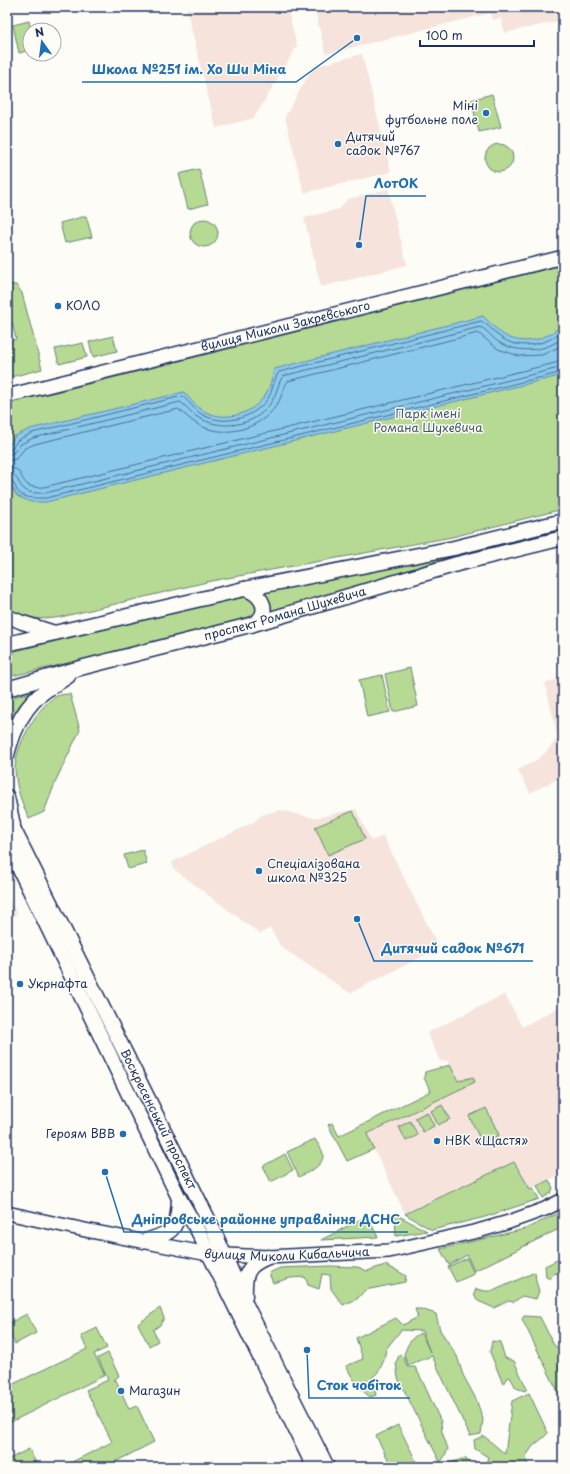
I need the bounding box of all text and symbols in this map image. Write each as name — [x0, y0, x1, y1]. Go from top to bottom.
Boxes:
north arrow — [22, 22, 62, 62]
text: N — [33, 22, 46, 41]
scale bar — [420, 22, 534, 48]
text: 100 m — [426, 26, 463, 44]
callout: Школа №251 ім. Хо Ши Міна — [82, 57, 296, 82]
text: Школа №251 ім. Хо Ши Міна — [92, 59, 287, 78]
place label: Міні футбольне поле — [385, 96, 478, 128]
marker: Міні футбольне поле — [481, 108, 491, 118]
place label: Дитячий садок №767 — [345, 127, 420, 159]
marker: Дитячий садок №767 — [333, 139, 343, 149]
callout: ЛотОК — [366, 171, 426, 196]
text: ЛотОК — [374, 173, 418, 192]
place label: КОЛО — [66, 296, 100, 314]
street label: вулиця Миколи Закревського — [199, 296, 372, 355]
marker: КОЛО — [53, 301, 63, 311]
park label: Парк імені Романа Шухевича — [373, 404, 483, 436]
street label: проспект Романа Шухевича — [202, 581, 368, 644]
place label: Спеціалізована школа №325 — [267, 854, 361, 886]
marker: Спеціалізована школа №325 — [254, 866, 264, 876]
callout: Дитячий садок №671 — [374, 936, 533, 961]
text: Дитячий садок №671 — [381, 938, 525, 957]
place label: Укрнафта — [28, 974, 88, 992]
marker: Укрнафта — [15, 979, 25, 989]
street label: Воскресенський проспект — [117, 1046, 202, 1192]
place label: Героям ВВВ — [46, 1124, 116, 1142]
marker: Героям ВВВ — [118, 1129, 128, 1139]
place label: НВК «Щастя» — [445, 1131, 528, 1149]
marker: НВК «Щастя» — [432, 1136, 442, 1146]
callout: Дніпровське районне управління ДСНС — [124, 1207, 408, 1232]
text: Дніпровське районне управління ДСНС — [131, 1209, 400, 1228]
street label: вулиця Миколи Кибальчича — [203, 1242, 370, 1265]
callout: Сток чобіток — [309, 1373, 410, 1398]
text: Сток чобіток — [317, 1375, 402, 1394]
place label: Магазин — [129, 1381, 180, 1399]
marker: Магазин — [116, 1386, 126, 1396]

